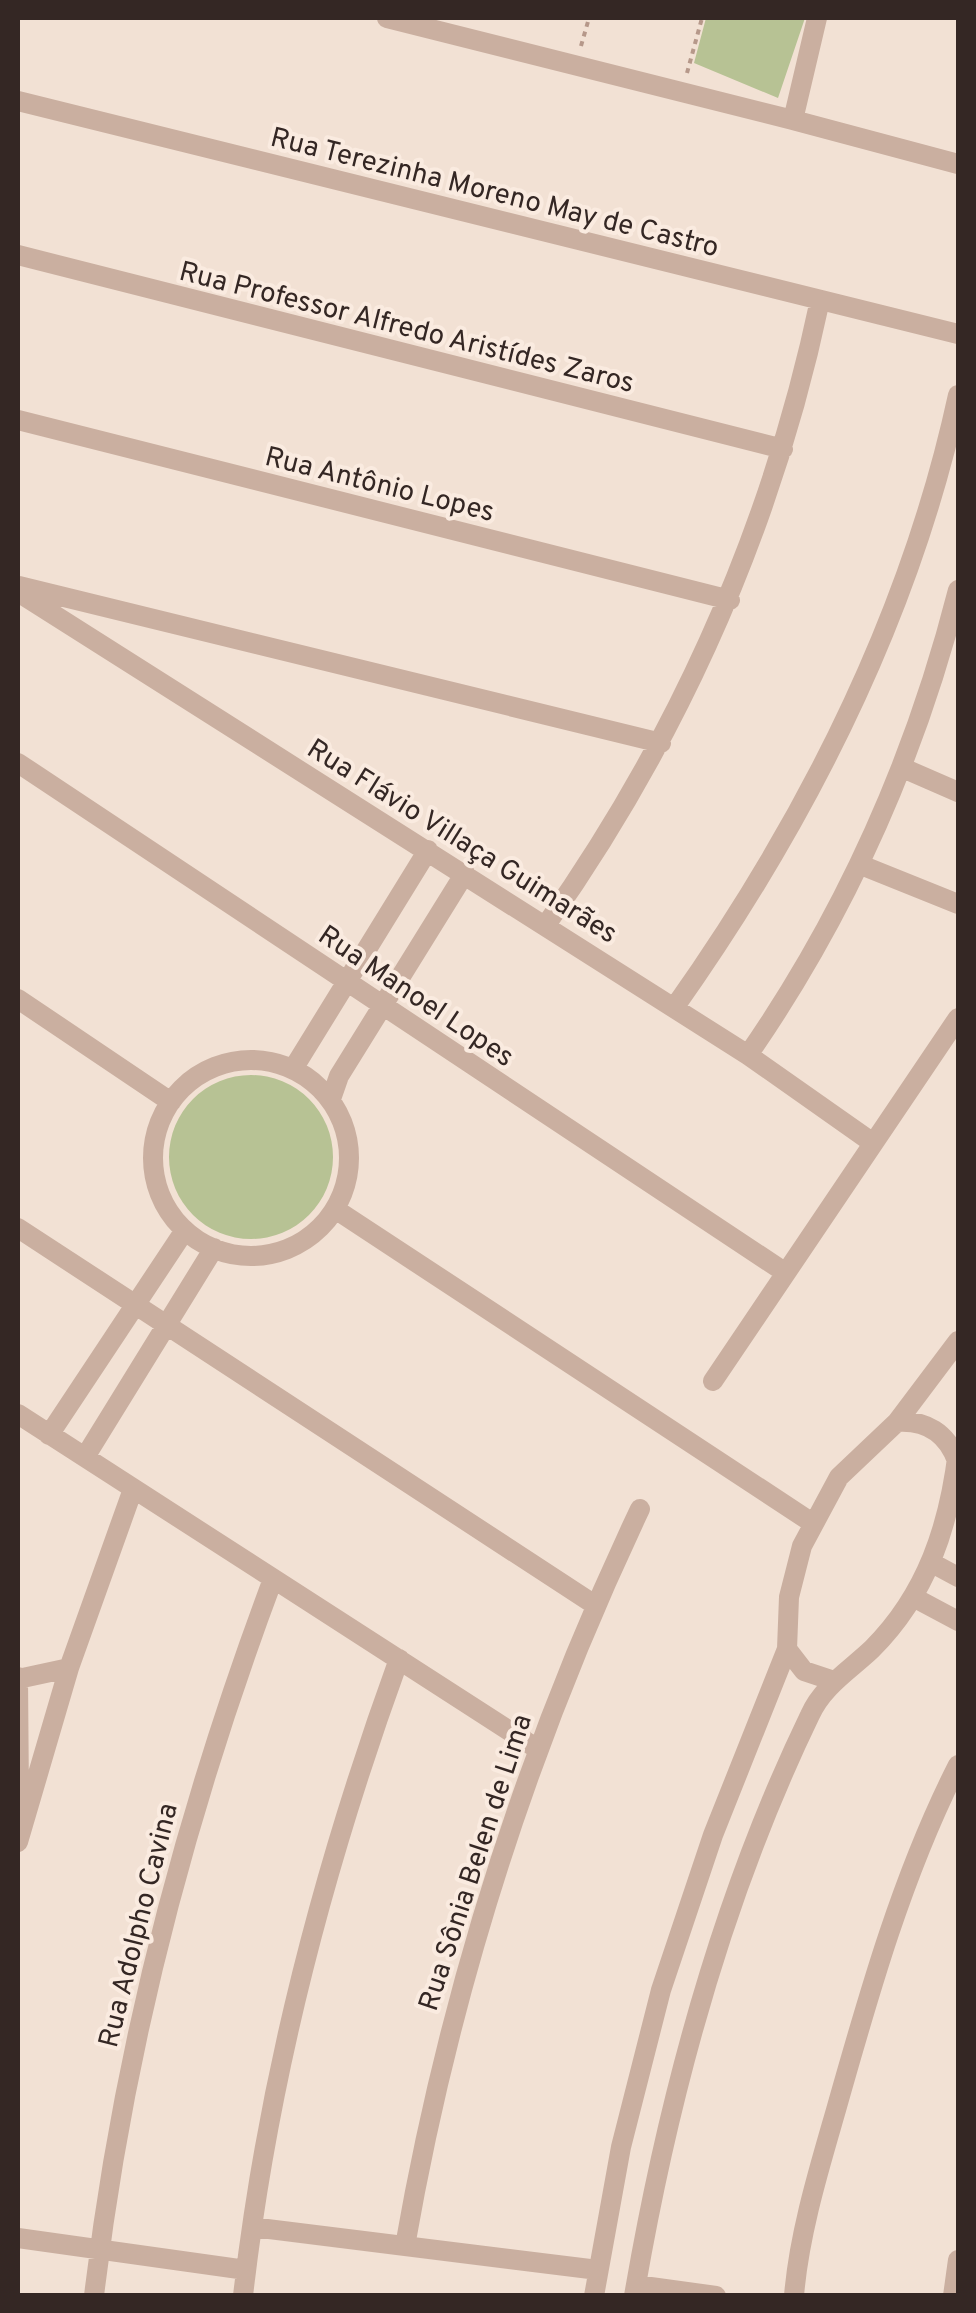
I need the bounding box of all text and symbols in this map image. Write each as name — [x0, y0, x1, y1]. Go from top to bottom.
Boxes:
street label: Rua Terezinha Moreno May de Castro — [266, 121, 722, 267]
street label: Rua Professor Alfredo Aristídes Zaros — [175, 255, 638, 403]
street label: Rua Antônio Lopes — [261, 440, 498, 532]
street label: Rua Flávio Villaça Guimarães — [299, 732, 623, 953]
street label: Rua Manoel Lopes — [310, 919, 520, 1076]
street label: Rua Sônia Belen de Lima — [412, 1710, 542, 2016]
street label: Rua Adolpho Cavina — [92, 1800, 188, 2052]

